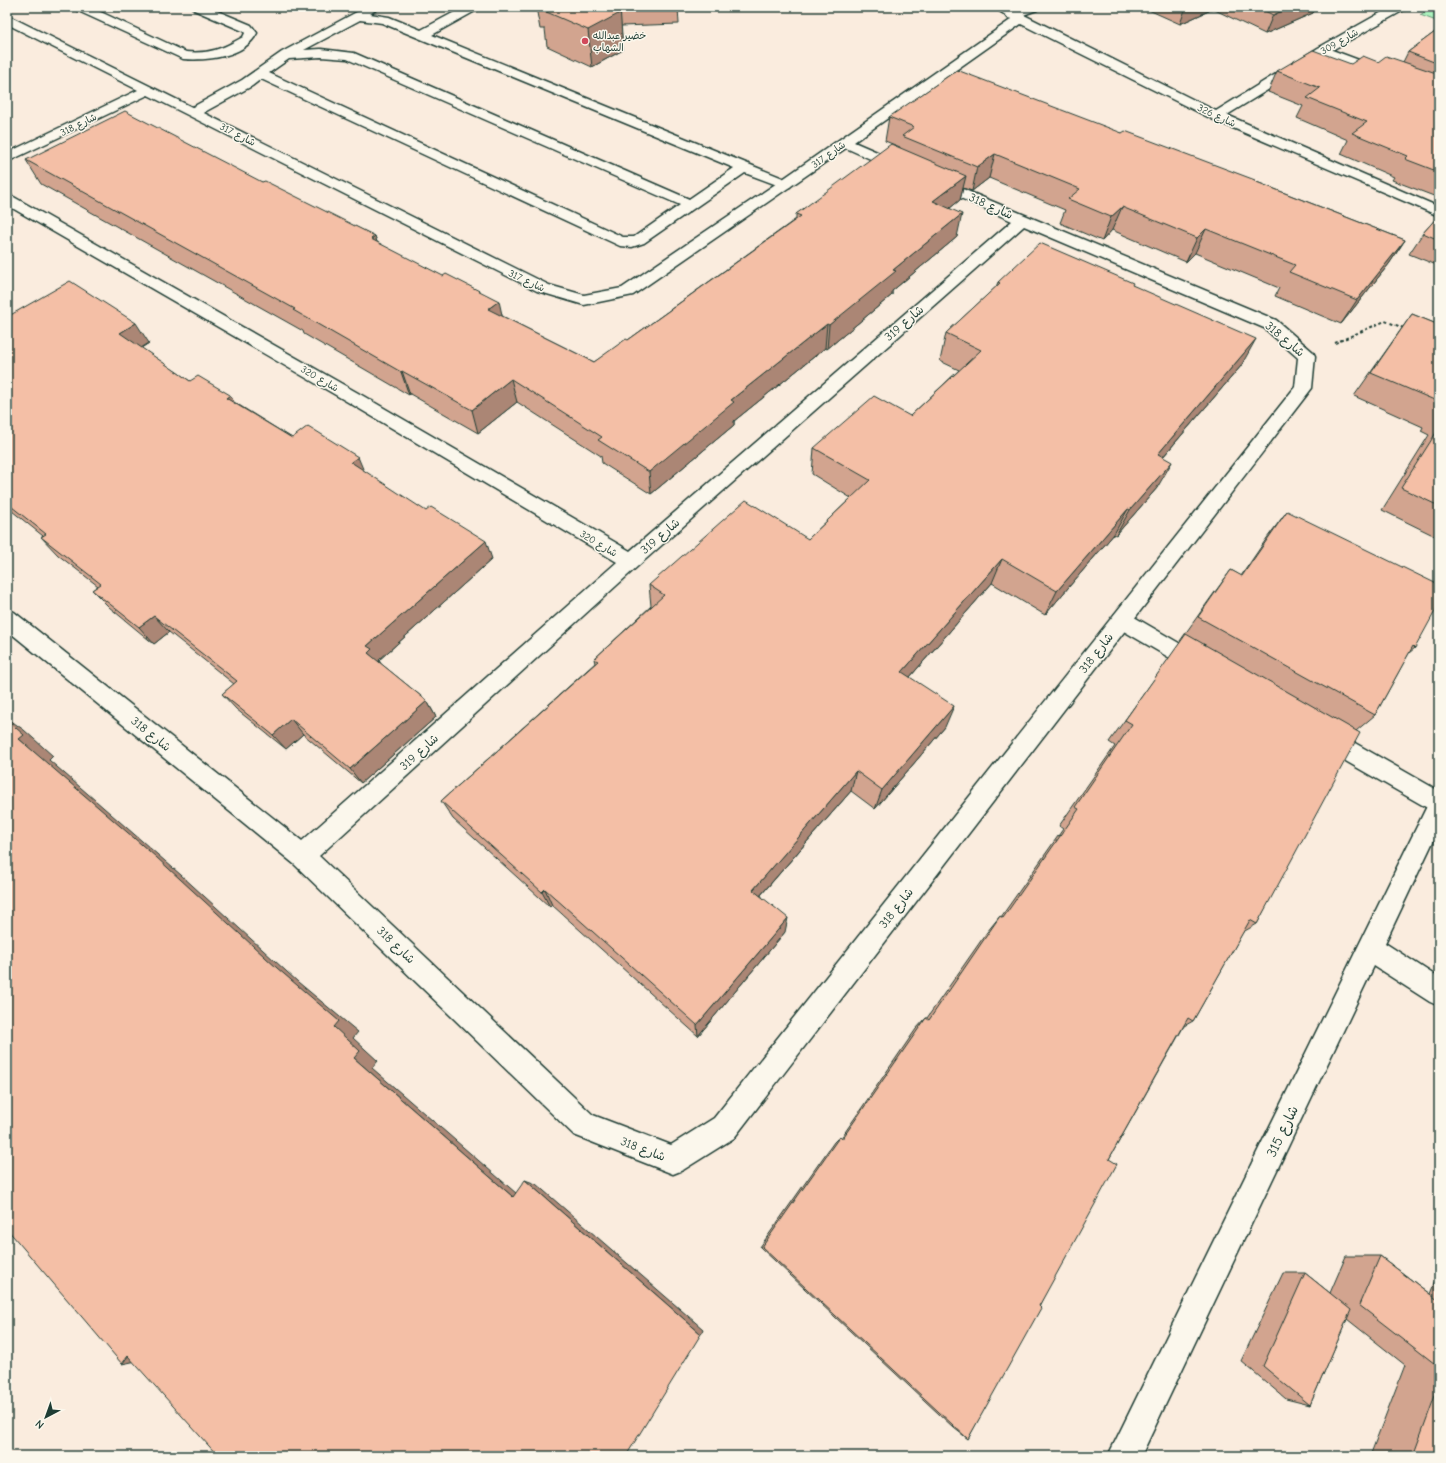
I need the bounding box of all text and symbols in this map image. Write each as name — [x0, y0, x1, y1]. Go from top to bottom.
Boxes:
street label: شارع 309 — [1319, 26, 1361, 58]
place label: خضير عبدالله الشهاب — [593, 30, 647, 54]
marker: خضير عبدالله الشهاب — [580, 36, 590, 46]
street label: شارع 326 — [1195, 102, 1238, 131]
street label: شارع 318 — [58, 111, 99, 140]
street label: شارع 317 — [217, 121, 258, 150]
street label: شارع 317 — [809, 139, 849, 172]
street label: شارع 318 — [966, 190, 1015, 224]
street label: شارع 317 — [506, 267, 547, 296]
street label: شارع 319 — [882, 302, 928, 345]
street label: شارع 318 — [1261, 319, 1308, 361]
street label: شارع 320 — [298, 363, 341, 395]
street label: شارع 319 — [638, 515, 684, 558]
street label: شارع 320 — [577, 528, 620, 561]
street label: شارع 318 — [1076, 630, 1118, 677]
street label: شارع 318 — [127, 714, 174, 756]
street label: شارع 319 — [397, 731, 443, 774]
street label: شارع 318 — [876, 885, 918, 932]
street label: شارع 318 — [373, 924, 418, 968]
street label: شارع 315 — [1263, 1103, 1303, 1160]
street label: شارع 318 — [618, 1134, 667, 1166]
north arrow — [26, 1397, 66, 1437]
text: N — [33, 1417, 47, 1431]

